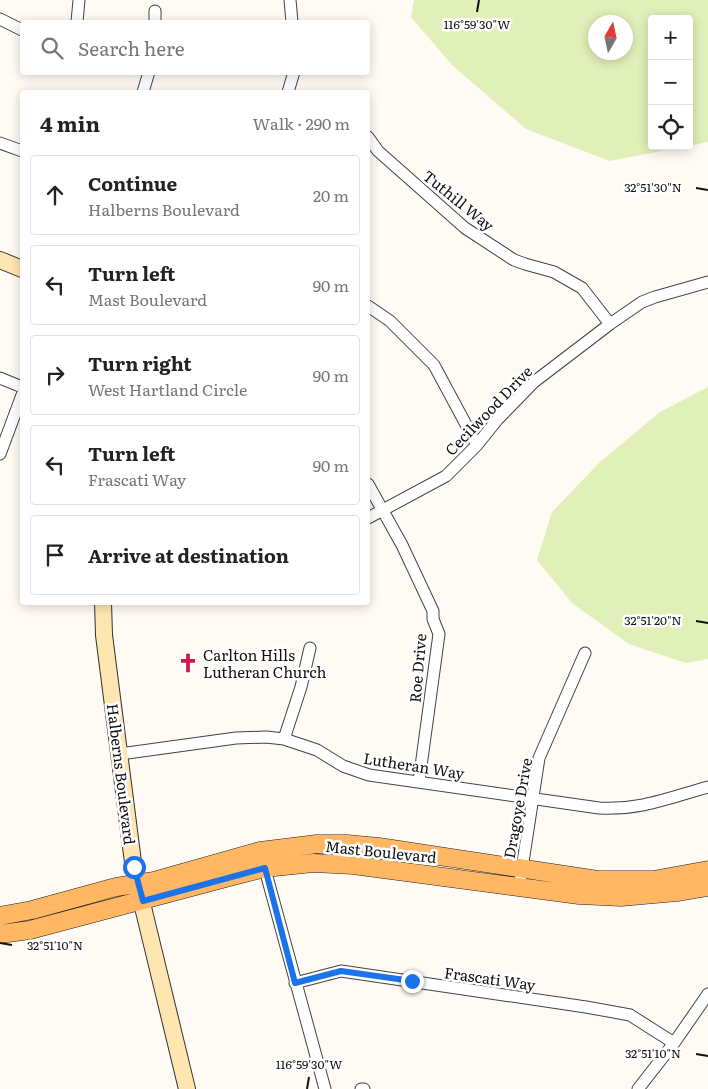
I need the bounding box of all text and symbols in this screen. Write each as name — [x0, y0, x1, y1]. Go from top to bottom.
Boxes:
text: 116°59'30"W — [444, 15, 510, 33]
north arrow — [588, 15, 633, 60]
map controls — [648, 15, 693, 150]
button: + — [648, 15, 693, 60]
search box — [20, 20, 370, 75]
icon: search — [38, 34, 66, 62]
text: Search here — [78, 34, 185, 62]
button: − — [648, 60, 693, 105]
button: locate — [648, 105, 693, 150]
text: 4 min — [40, 107, 100, 138]
text: Walk · 290 m — [253, 111, 350, 135]
street label: Tuthill Way — [418, 164, 500, 236]
text: Continue — [88, 169, 177, 197]
text: 32°51'30"N — [624, 178, 682, 196]
icon: ahead — [41, 181, 69, 209]
text: 20 m — [313, 183, 349, 207]
text: Halberns Boulevard — [88, 197, 240, 221]
text: Turn left — [88, 259, 175, 287]
icon: left — [41, 271, 69, 299]
text: 90 m — [313, 273, 349, 297]
text: Mast Boulevard — [88, 287, 207, 311]
text: Turn right — [88, 349, 192, 377]
street label: Cecilwood Drive — [439, 360, 537, 460]
icon: right — [41, 361, 69, 389]
text: 90 m — [313, 363, 349, 387]
text: West Hartland Circle — [88, 377, 247, 401]
text: Turn left — [88, 439, 175, 467]
icon: left — [41, 451, 69, 479]
text: 90 m — [313, 453, 349, 477]
text: Frascati Way — [88, 467, 186, 491]
icon: arrive — [41, 541, 69, 569]
text: Arrive at destination — [88, 541, 289, 569]
text: 32°51'20"N — [624, 611, 682, 629]
street label: Roe Drive — [403, 632, 431, 704]
place label: Carlton Hills Lutheran Church — [203, 643, 327, 683]
church icon: Carlton Hills Lutheran Church — [177, 652, 199, 674]
street label: Halberns Boulevard — [102, 702, 142, 846]
street label: Lutheran Way — [362, 746, 466, 784]
street label: Dragoye Drive — [497, 756, 537, 860]
street label: Mast Boulevard — [324, 834, 438, 868]
route start — [123, 856, 146, 879]
text: 32°51'10"N — [27, 936, 83, 954]
street label: Frascati Way — [443, 960, 537, 996]
route end — [401, 970, 424, 993]
text: 32°51'10"N — [625, 1044, 681, 1062]
text: 116°59'30"W — [276, 1055, 342, 1073]

